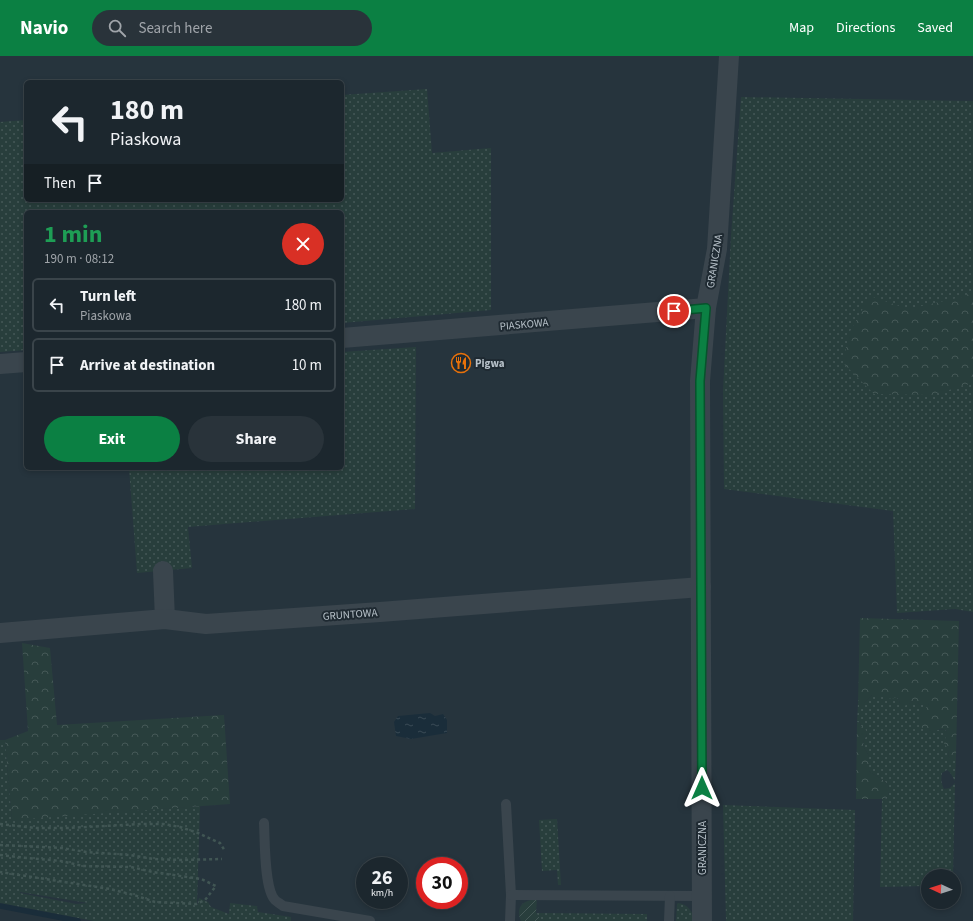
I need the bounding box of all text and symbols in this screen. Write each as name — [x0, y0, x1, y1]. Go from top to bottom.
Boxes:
search box — [92, 10, 372, 46]
text: Navio — [20, 15, 68, 42]
icon: search — [106, 17, 128, 39]
text: Search here — [138, 18, 212, 39]
text: Map — [789, 18, 814, 38]
text: Directions — [836, 18, 895, 38]
text: Saved — [917, 18, 953, 38]
text: 180 m — [110, 90, 184, 130]
icon: left — [44, 96, 96, 148]
text: Piaskowa — [110, 127, 181, 152]
icon: arrive — [84, 172, 106, 194]
text: Then — [44, 173, 76, 194]
text: 1 min — [44, 217, 102, 252]
button: close — [282, 223, 324, 265]
street label: GRANICZNA — [703, 233, 726, 289]
text: 190 m · 08:12 — [44, 250, 114, 268]
text: Turn left — [80, 286, 136, 307]
icon: left — [46, 294, 68, 316]
pin — [657, 294, 691, 328]
text: 180 m — [284, 295, 322, 316]
icon: arrive — [663, 300, 685, 322]
text: Piaskowa — [80, 307, 132, 325]
street label: PIASKOWA — [499, 315, 549, 334]
restaurant icon: Pigwa — [450, 352, 472, 374]
icon: arrive — [46, 354, 68, 376]
text: Arrive at destination — [80, 355, 215, 376]
text: 10 m — [292, 355, 322, 376]
place label: Pigwa — [475, 356, 505, 371]
button: Exit — [44, 416, 180, 462]
button: Share — [188, 416, 324, 462]
street label: GRUNTOWA — [322, 605, 378, 624]
position arrow — [681, 767, 723, 809]
street label: GRANICZNA — [695, 821, 710, 875]
speed limit sign: 30 — [416, 857, 468, 909]
text: 26 — [371, 864, 393, 892]
north arrow — [921, 869, 961, 909]
map controls — [921, 869, 961, 909]
text: km/h — [371, 886, 393, 900]

